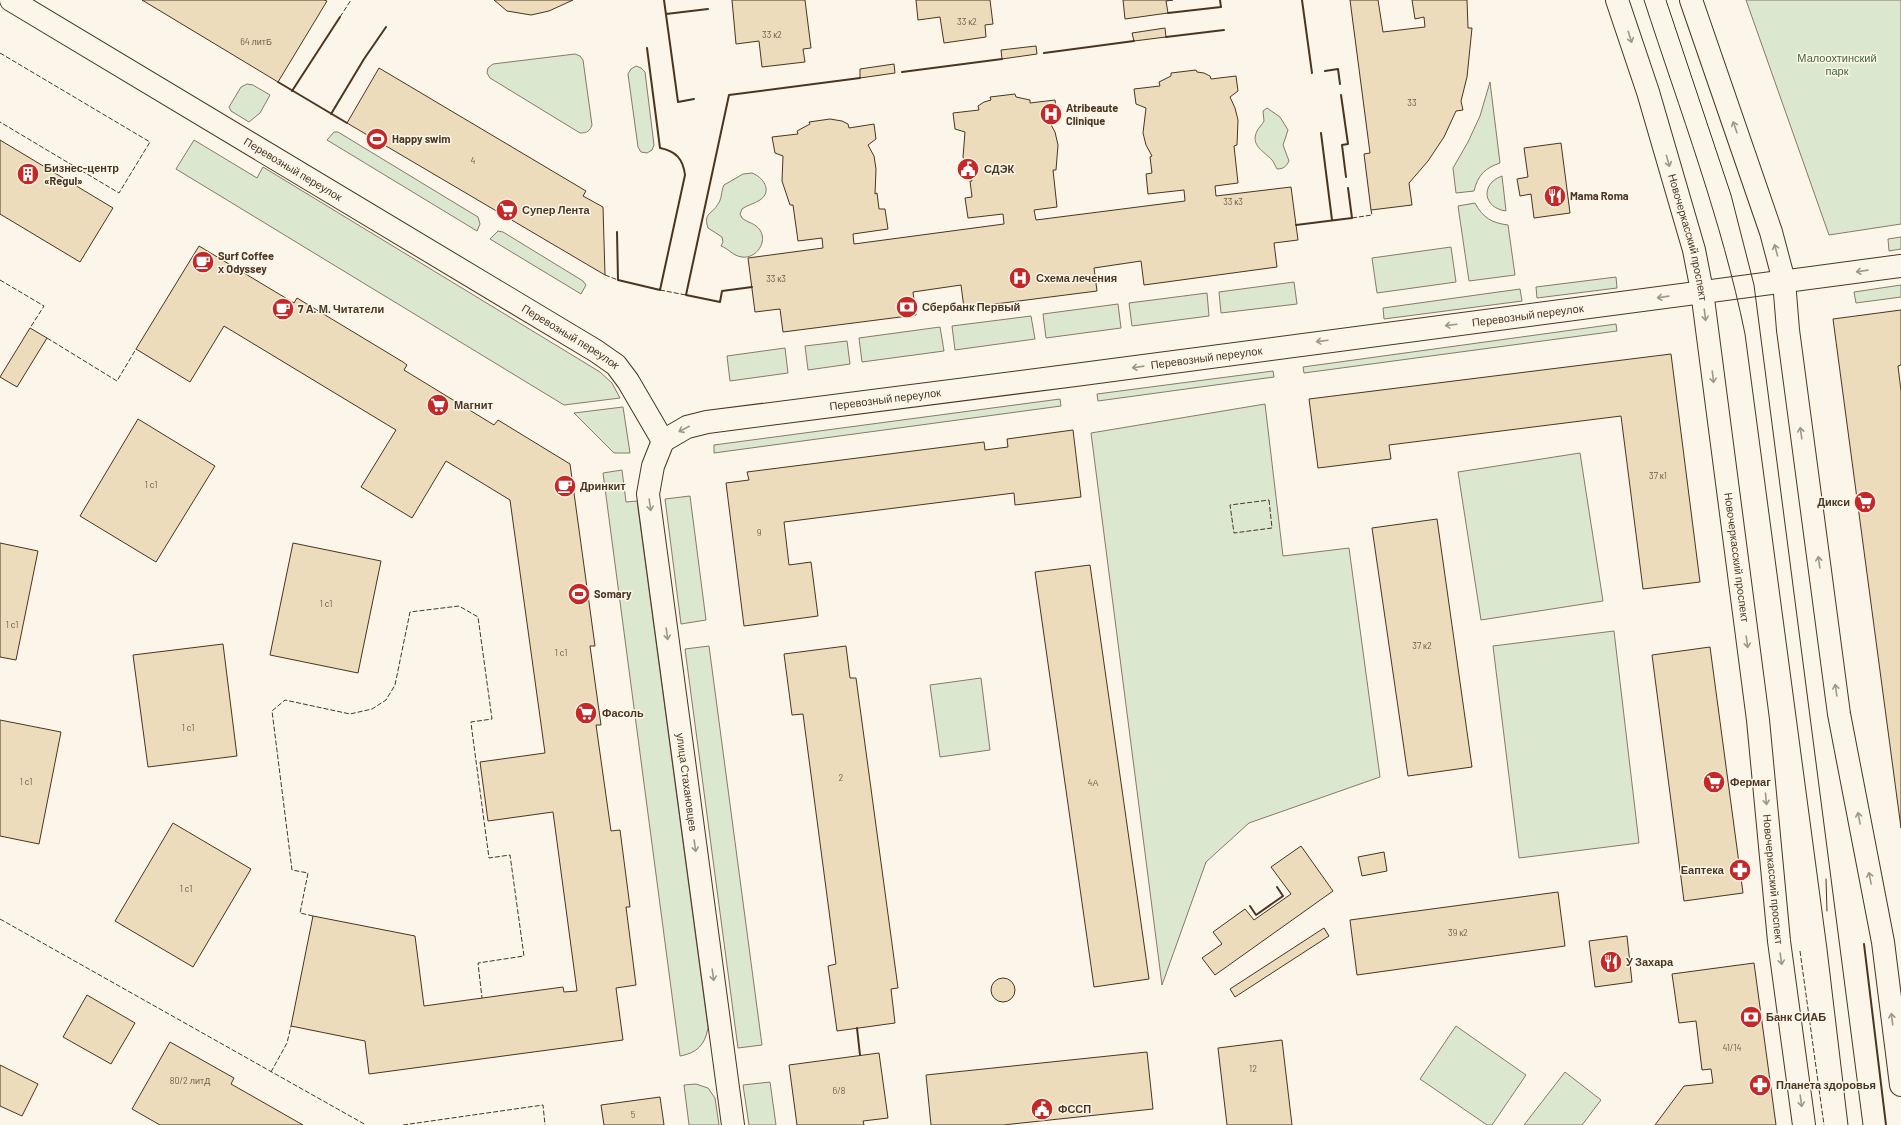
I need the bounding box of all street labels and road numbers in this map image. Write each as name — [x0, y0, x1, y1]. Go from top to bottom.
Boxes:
street label: Перевозный переулок — [242, 134, 345, 203]
street label: Новочеркасский проспект — [1666, 172, 1710, 302]
street label: Перевозный переулок — [520, 301, 623, 371]
street label: Перевозный переулок — [1471, 301, 1584, 329]
street label: Перевозный переулок — [1150, 343, 1263, 371]
street label: Перевозный переулок — [829, 385, 942, 412]
street label: Новочеркасский проспект — [1722, 491, 1752, 623]
street label: улица Стахановцев — [674, 732, 700, 832]
street label: Новочеркасский проспект — [1761, 813, 1786, 945]

